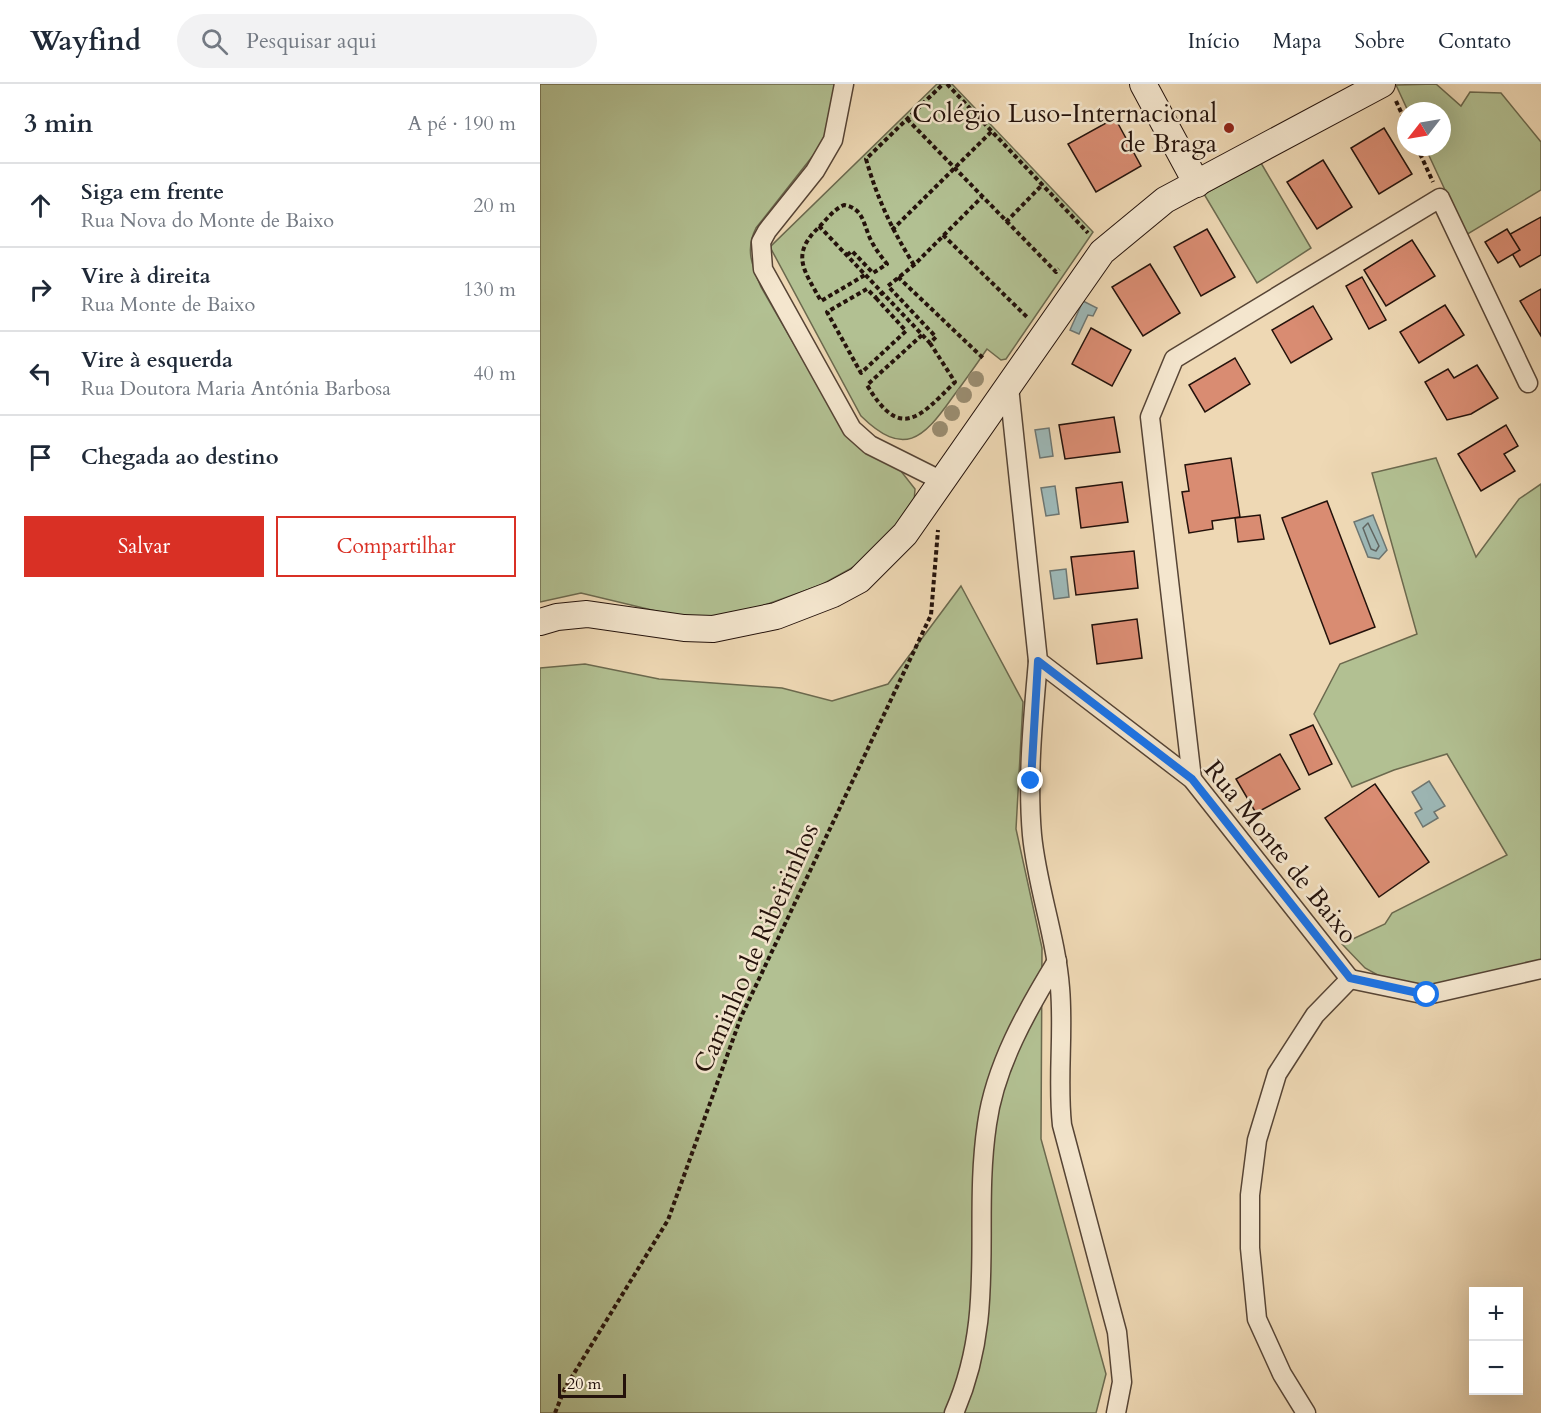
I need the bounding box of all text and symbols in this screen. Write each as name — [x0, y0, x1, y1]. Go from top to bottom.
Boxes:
search box — [177, 14, 597, 68]
text: Wayfind — [30, 22, 141, 60]
icon: search — [198, 25, 231, 58]
text: Pesquisar aqui — [246, 26, 377, 56]
text: Início — [1188, 27, 1240, 56]
text: Mapa — [1273, 27, 1322, 56]
text: Sobre — [1355, 27, 1405, 56]
text: Contato — [1438, 27, 1511, 56]
place label: Colégio Luso-Internacional de Braga — [912, 96, 1217, 161]
north arrow — [1397, 102, 1451, 156]
text: 3 min — [24, 106, 93, 141]
text: A pé · 190 m — [408, 110, 516, 137]
marker: Colégio Luso-Internacional de Braga — [1222, 121, 1236, 135]
text: Siga em frente — [81, 177, 224, 207]
icon: ahead — [24, 189, 57, 222]
text: 20 m — [473, 192, 516, 219]
text: Rua Nova do Monte de Baixo — [81, 207, 334, 234]
text: Vire à direita — [81, 261, 211, 291]
icon: right — [24, 273, 57, 306]
text: 130 m — [463, 276, 516, 303]
text: Rua Monte de Baixo — [81, 291, 255, 318]
text: Vire à esquerda — [81, 345, 233, 375]
icon: left — [24, 357, 57, 390]
text: 40 m — [473, 360, 516, 387]
text: Rua Doutora Maria Antónia Barbosa — [81, 375, 391, 402]
icon: arrive — [24, 441, 57, 474]
text: Chegada ao destino — [81, 442, 279, 472]
button: Salvar — [24, 516, 264, 577]
button: Compartilhar — [276, 516, 516, 577]
street label: Rua Monte de Baixo — [1196, 753, 1366, 951]
route end — [1017, 767, 1043, 793]
street label: Caminho de Ribeirinhos — [685, 817, 827, 1079]
route start — [1413, 981, 1439, 1007]
map controls — [1469, 1287, 1523, 1395]
button: + — [1469, 1287, 1523, 1341]
button: − — [1469, 1341, 1523, 1395]
scale bar — [558, 1371, 626, 1398]
text: 20 m — [567, 1373, 601, 1395]

